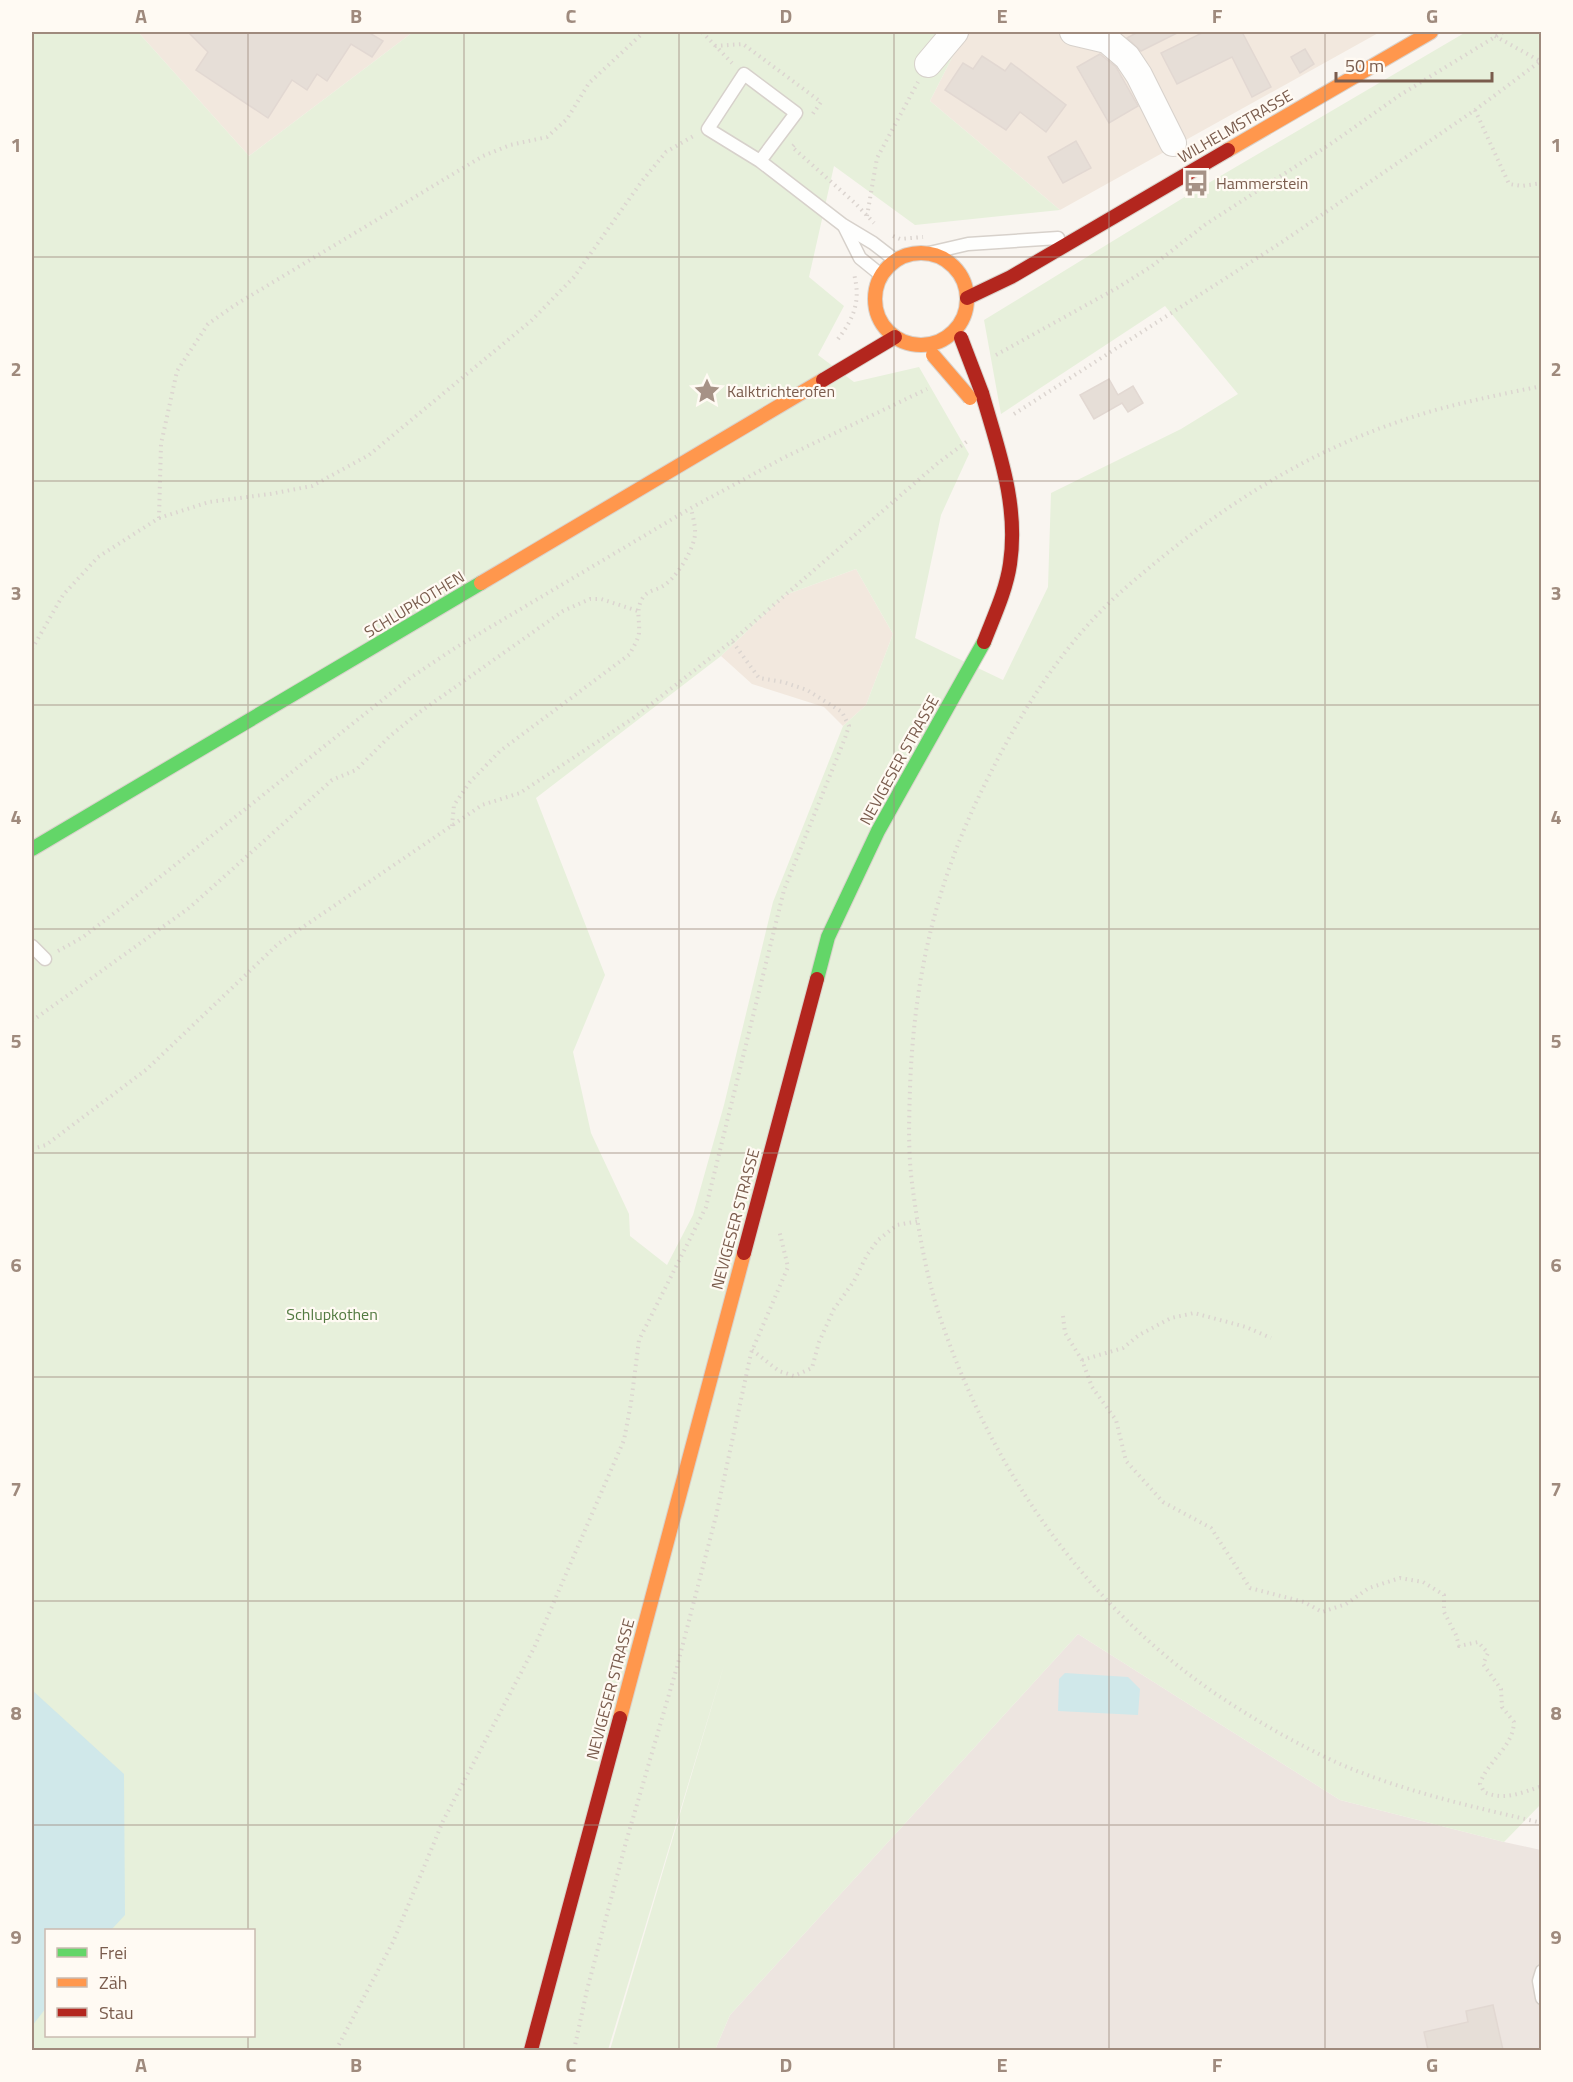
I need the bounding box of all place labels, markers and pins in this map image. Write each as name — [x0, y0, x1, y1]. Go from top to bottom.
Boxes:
bus stop icon: Hammerstein — [1181, 168, 1211, 198]
place label: Hammerstein — [1216, 171, 1308, 195]
place icon: Kalktrichterofen — [692, 376, 722, 406]
place label: Kalktrichterofen — [727, 379, 835, 403]

